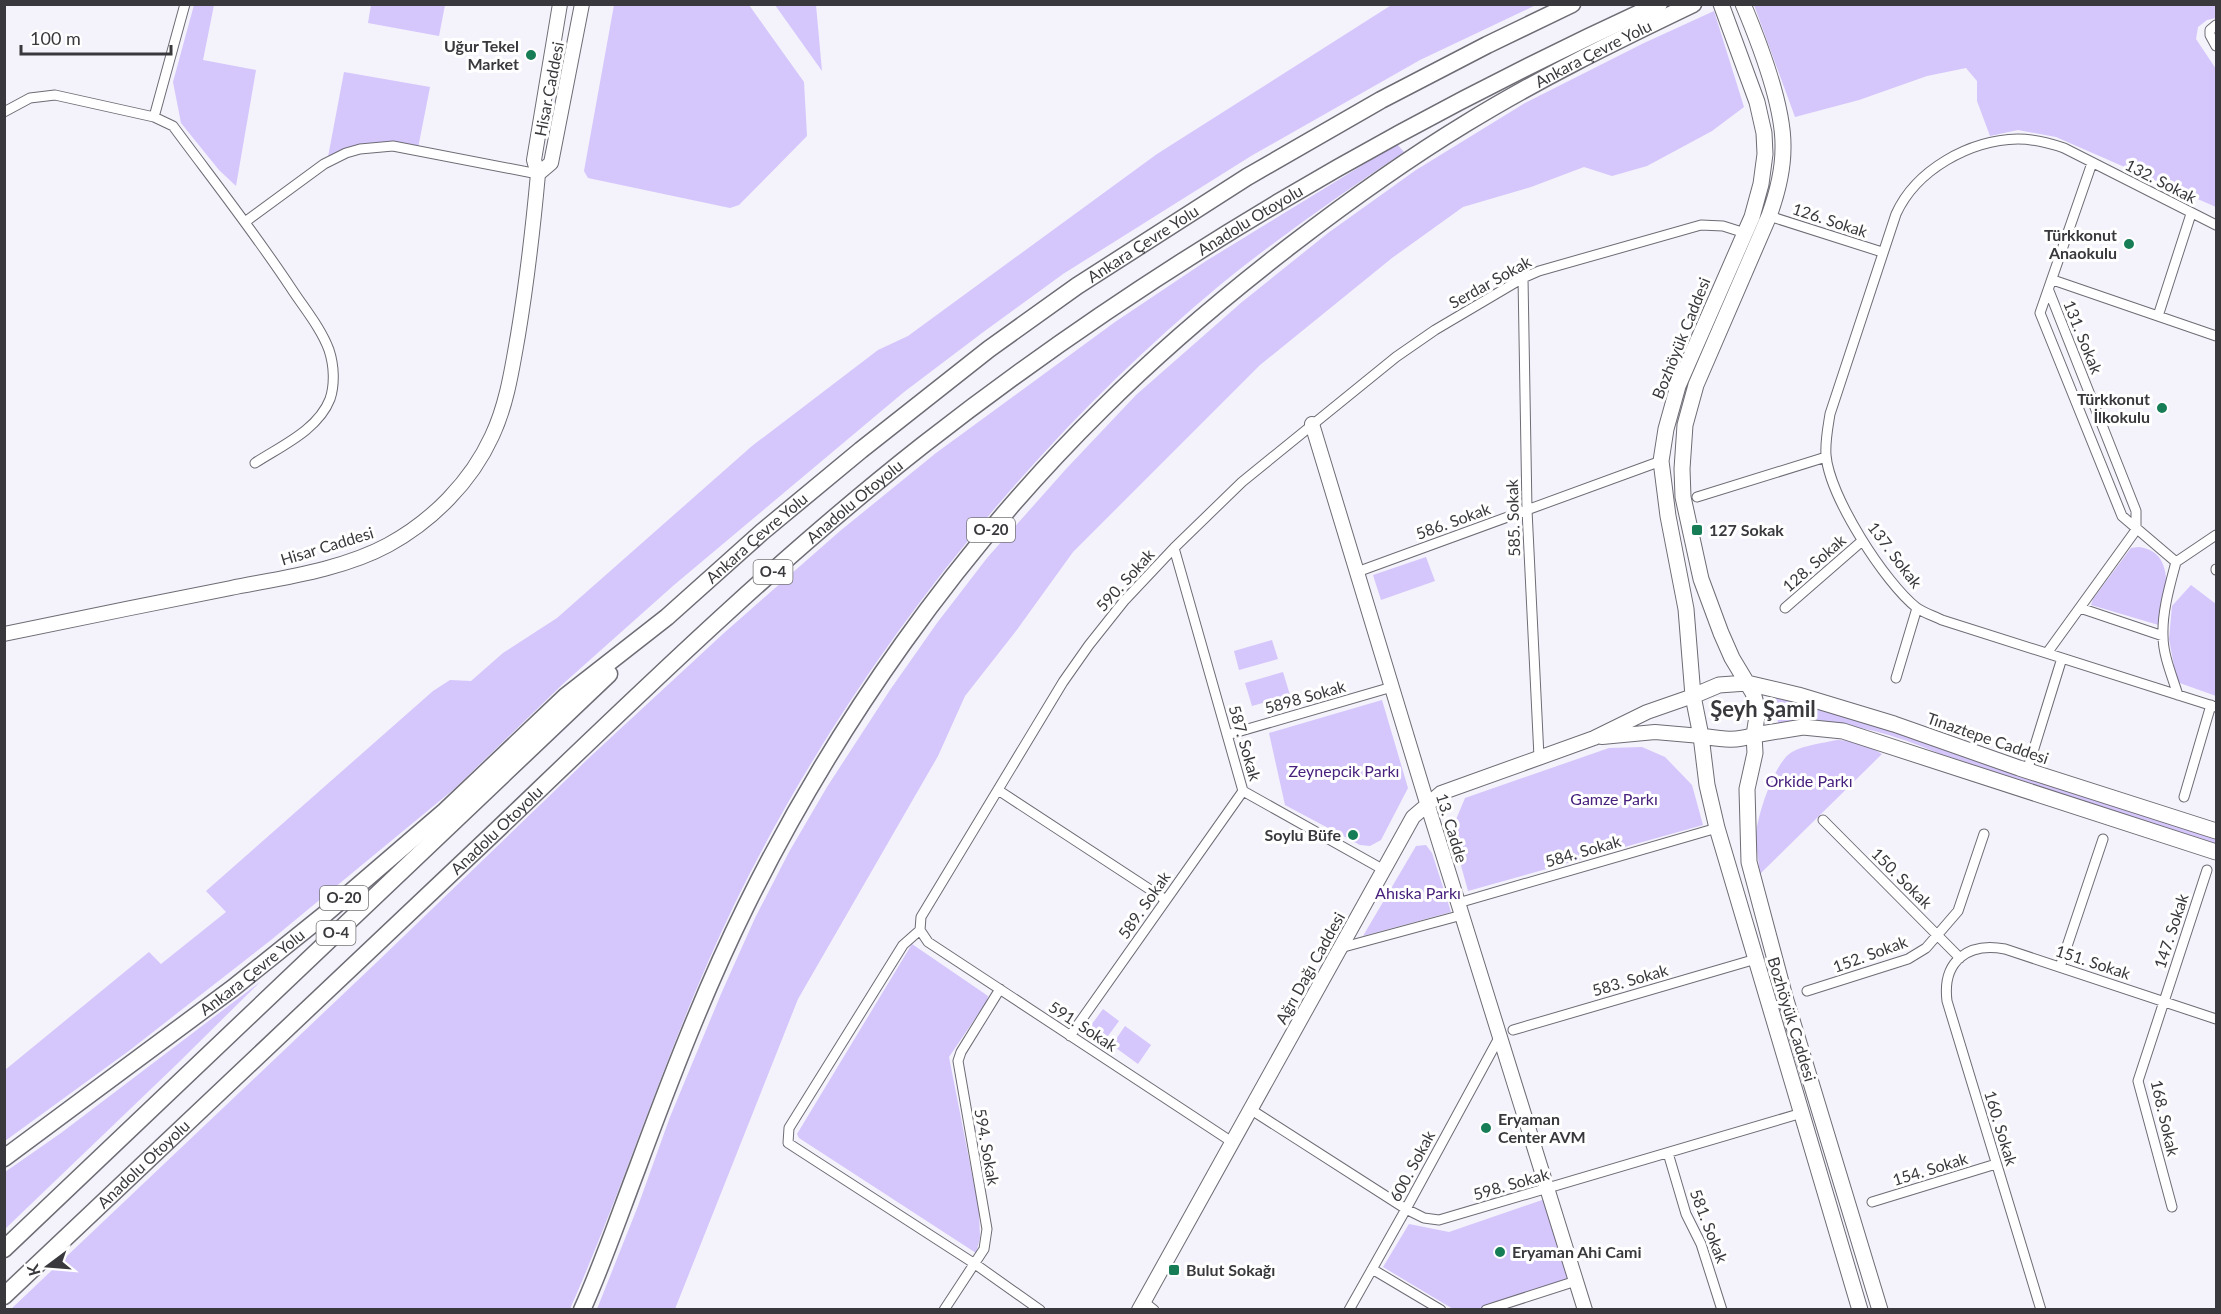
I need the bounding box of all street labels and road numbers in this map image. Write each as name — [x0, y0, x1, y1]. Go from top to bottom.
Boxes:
street label: Ankara Çevre Yolu — [1531, 16, 1654, 91]
street label: Hisar Caddesi — [530, 40, 567, 138]
street label: 132. Sokak — [2122, 154, 2201, 207]
street label: Anadolu Otoyolu — [1194, 180, 1306, 259]
street label: 126. Sokak — [1790, 198, 1871, 241]
street label: Ankara Çevre Yolu — [1083, 201, 1202, 286]
street label: Serdar Sokak — [1445, 251, 1535, 312]
street label: Bozhöyük Caddesi — [1648, 274, 1714, 401]
street label: 131. Sokak — [2060, 297, 2107, 377]
street label: Anadolu Otoyolu — [802, 455, 906, 547]
street label: 585. Sokak — [1502, 478, 1523, 557]
street label: Ankara Çevre Yolu — [702, 489, 811, 587]
street label: 586. Sokak — [1413, 498, 1493, 543]
road number: O-20 — [967, 518, 1015, 542]
street label: 137. Sokak — [1864, 518, 1927, 592]
street label: Hisar Caddesi — [278, 522, 376, 569]
street label: 128. Sokak — [1778, 529, 1850, 595]
street label: 590. Sokak — [1092, 544, 1158, 615]
road number: O-4 — [754, 560, 792, 584]
street label: 5898 Sokak — [1262, 676, 1348, 717]
street label: 587. Sokak — [1226, 703, 1266, 784]
street label: Tınaztepe Caddesi — [1925, 708, 2051, 767]
street label: Anadolu Otoyolu — [446, 782, 546, 878]
street label: 13. Cadde — [1433, 791, 1472, 865]
street label: 584. Sokak — [1543, 830, 1624, 870]
street label: 150. Sokak — [1868, 843, 1937, 912]
street label: 589. Sokak — [1114, 867, 1174, 942]
road number: O-20 — [320, 886, 368, 910]
street label: 147. Sokak — [2149, 890, 2192, 971]
street label: Ağrı Dağı Caddesi — [1271, 909, 1348, 1027]
road number: O-4 — [316, 921, 356, 945]
street label: Ankara Çevre Yolu — [196, 925, 308, 1019]
street label: 152. Sokak — [1830, 931, 1910, 976]
street label: 151. Sokak — [2053, 940, 2134, 983]
street label: Bozhöyük Caddesi — [1764, 954, 1820, 1083]
street label: 583. Sokak — [1590, 959, 1671, 999]
street label: 591. Sokak — [1046, 996, 1122, 1055]
street label: 168. Sokak — [2147, 1078, 2184, 1159]
street label: 160. Sokak — [1981, 1088, 2022, 1169]
street label: 594. Sokak — [971, 1107, 1004, 1188]
street label: Anadolu Otoyolu — [93, 1116, 193, 1212]
street label: 600. Sokak — [1385, 1126, 1439, 1204]
street label: 154. Sokak — [1890, 1148, 1971, 1189]
street label: 598. Sokak — [1471, 1163, 1552, 1203]
street label: 581. Sokak — [1687, 1186, 1733, 1266]

